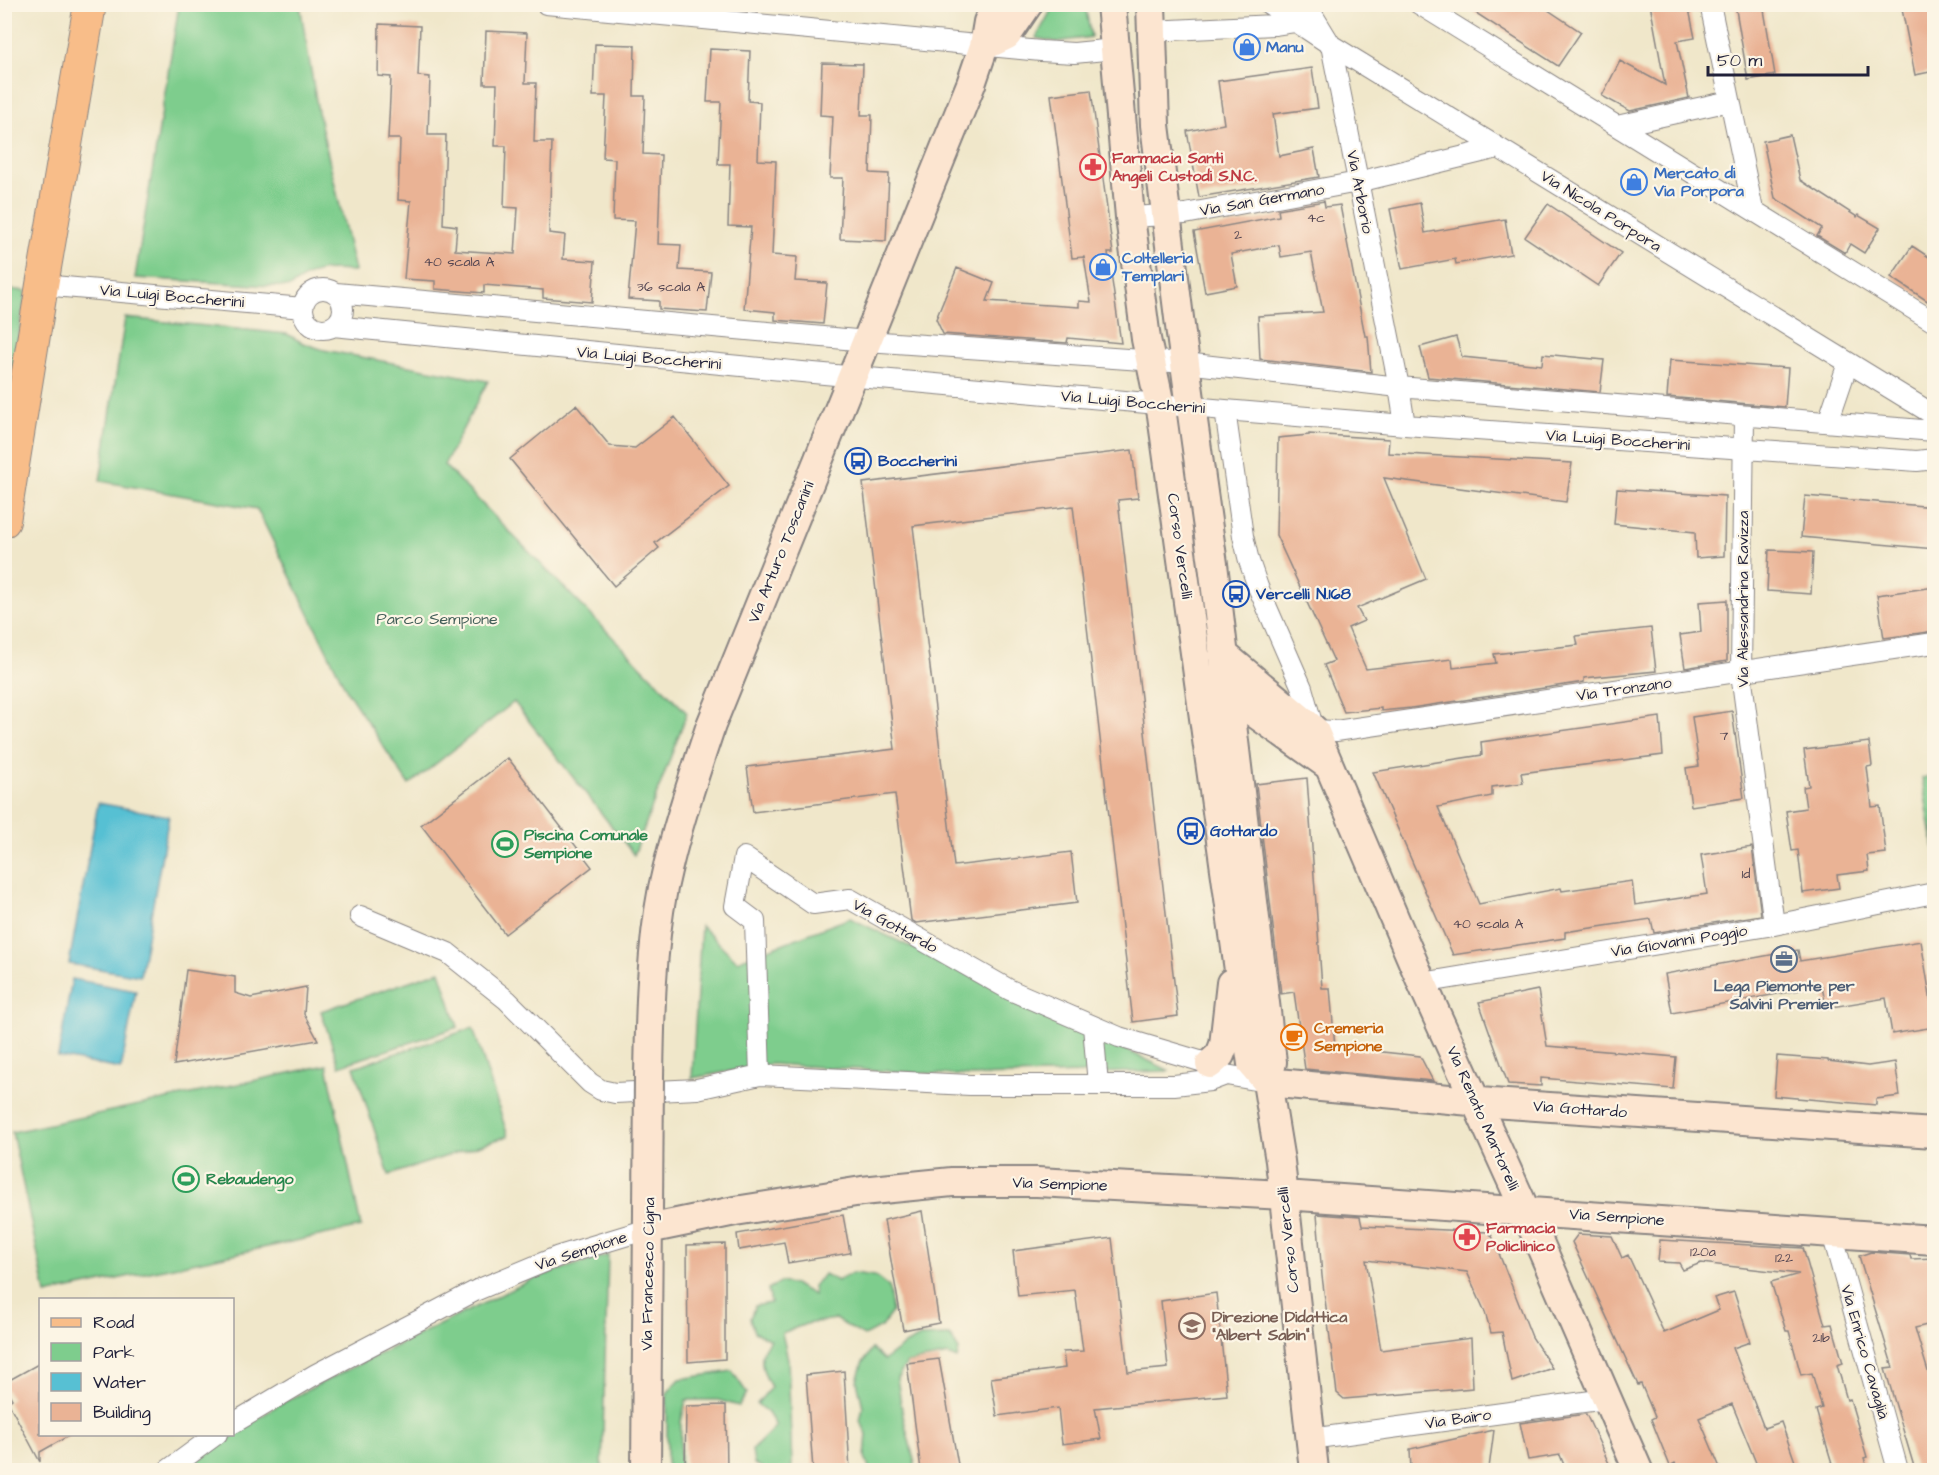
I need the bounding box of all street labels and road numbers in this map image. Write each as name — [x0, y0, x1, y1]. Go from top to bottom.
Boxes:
street label: Via Arborio — [1341, 149, 1379, 235]
street label: Via Nicola Porpora — [1536, 165, 1666, 257]
street label: Via San Germano — [1198, 178, 1326, 222]
street label: Via Luigi Boccherini — [99, 279, 246, 314]
street label: Via Luigi Boccherini — [576, 341, 723, 376]
street label: Via Luigi Boccherini — [1060, 385, 1207, 420]
street label: Via Luigi Boccherini — [1545, 424, 1691, 457]
street label: Via Arturo Toscanini — [743, 477, 820, 626]
street label: Corso Vercelli — [1162, 492, 1198, 601]
street label: Via Alessandrina Ravizza — [1732, 511, 1754, 687]
street label: Via Tronzano — [1575, 671, 1673, 707]
street label: Via Gottardo — [848, 894, 942, 958]
street label: Via Giovanni Poggio — [1609, 919, 1749, 964]
street label: Via Renato Martorelli — [1441, 1042, 1525, 1194]
street label: Via Gottardo — [1532, 1095, 1628, 1123]
street label: Via Sempione — [1012, 1171, 1108, 1197]
street label: Corso Vercelli — [1271, 1185, 1304, 1294]
street label: Via Francesco Cigna — [636, 1197, 661, 1351]
street label: Via Sempione — [1569, 1203, 1666, 1231]
street label: Via Sempione — [532, 1226, 630, 1276]
street label: Via Enrico Cavaglià — [1834, 1282, 1895, 1422]
street label: Via Bairo — [1423, 1403, 1493, 1435]

